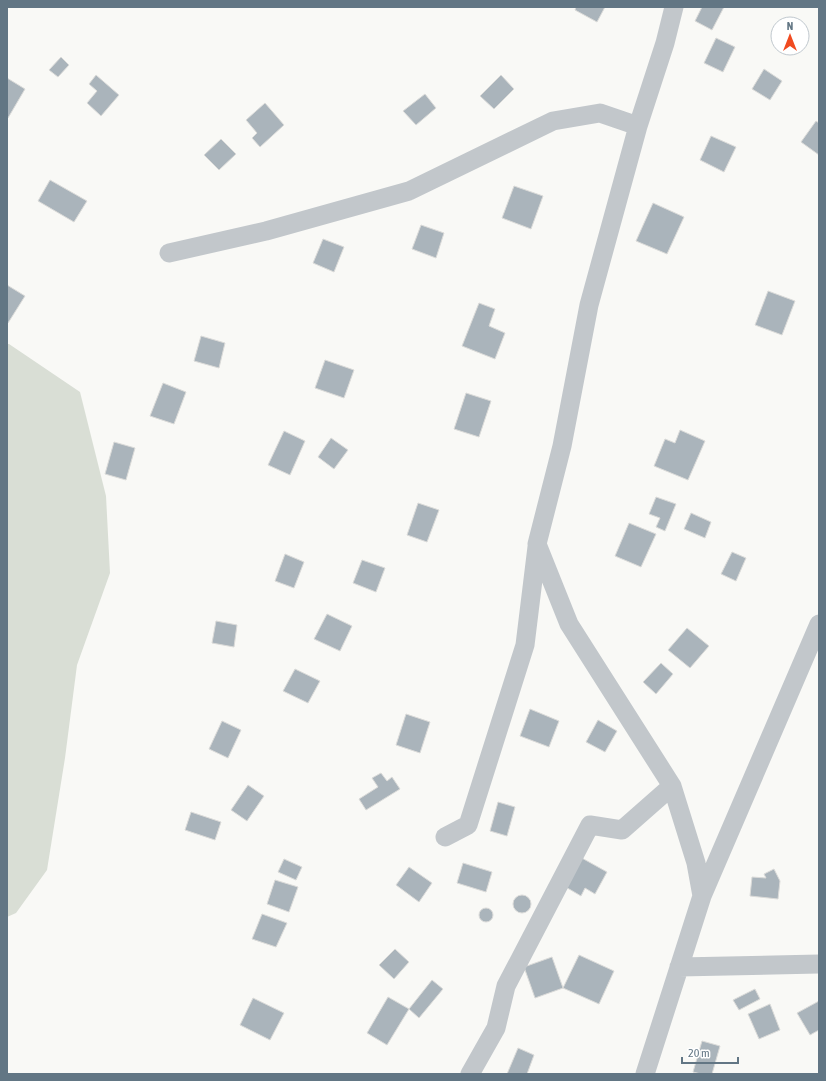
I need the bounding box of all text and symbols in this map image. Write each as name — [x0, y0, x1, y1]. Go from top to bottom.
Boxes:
north arrow — [770, 16, 810, 56]
text: N — [787, 20, 793, 32]
scale bar — [682, 1039, 738, 1065]
text: 20 m — [688, 1046, 710, 1060]

